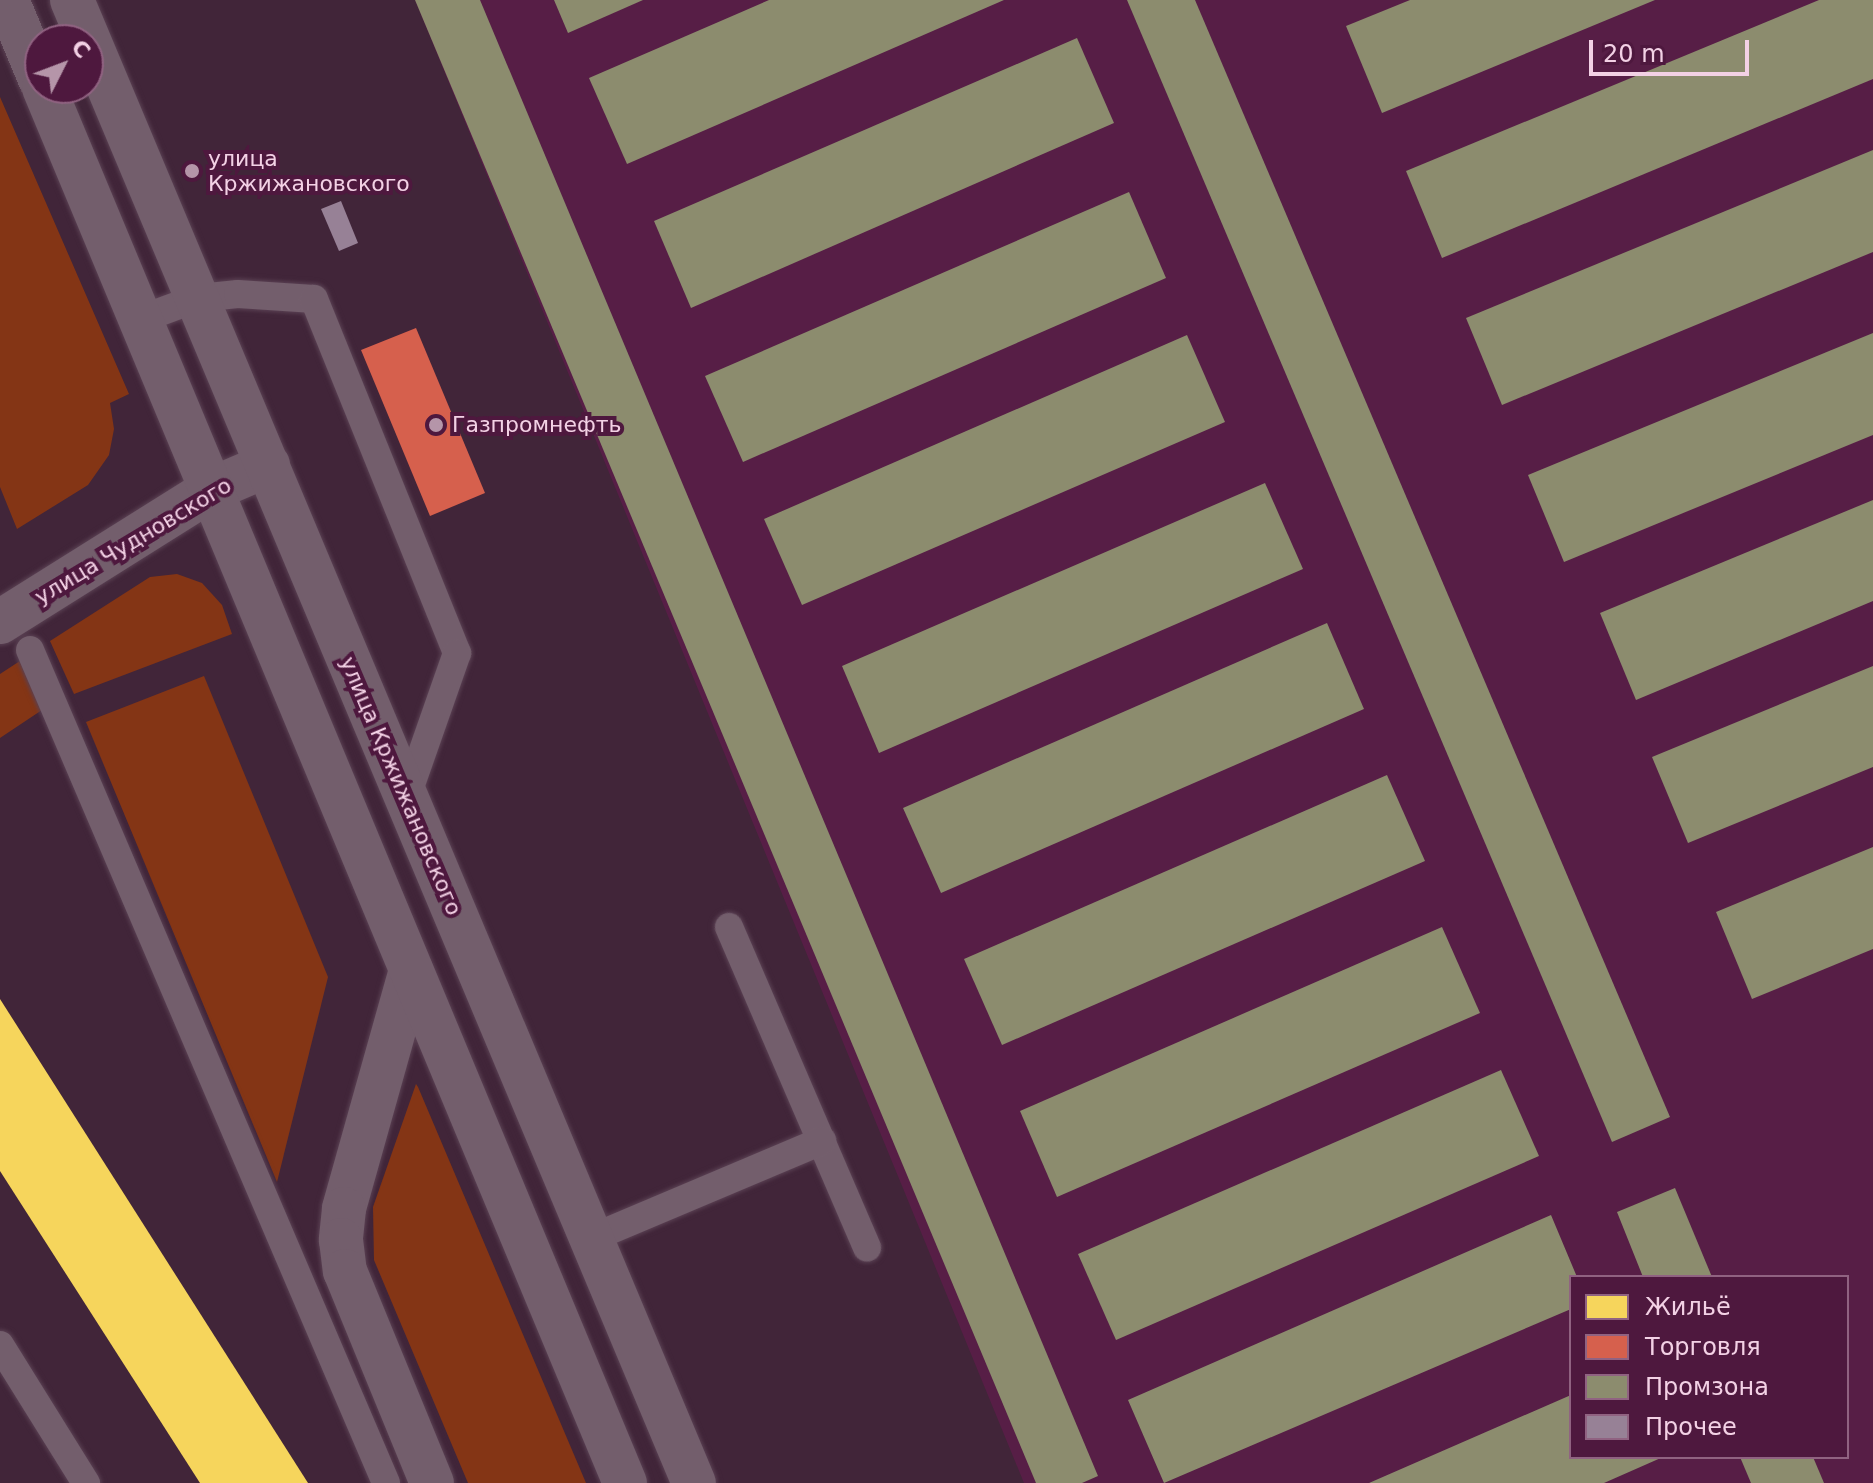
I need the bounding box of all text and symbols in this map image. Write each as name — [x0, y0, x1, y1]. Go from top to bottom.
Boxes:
north arrow — [24, 24, 104, 104]
scale bar — [1593, 24, 1753, 74]
text: С — [66, 35, 95, 63]
text: 20 m — [1603, 40, 1665, 68]
place label: улица Кржижановского — [208, 145, 410, 196]
marker: улица Кржижановского — [183, 162, 201, 180]
place label: Газпромнефть — [452, 412, 622, 438]
marker: Газпромнефть — [427, 416, 445, 434]
street label: улица Чудновского — [30, 472, 236, 610]
street label: улица Кржижановского — [334, 653, 468, 919]
legend — [1569, 1275, 1849, 1459]
text: Жильё — [1645, 1293, 1731, 1321]
text: Торговля — [1645, 1333, 1761, 1361]
text: Промзона — [1645, 1373, 1769, 1401]
text: Прочее — [1645, 1413, 1737, 1441]

